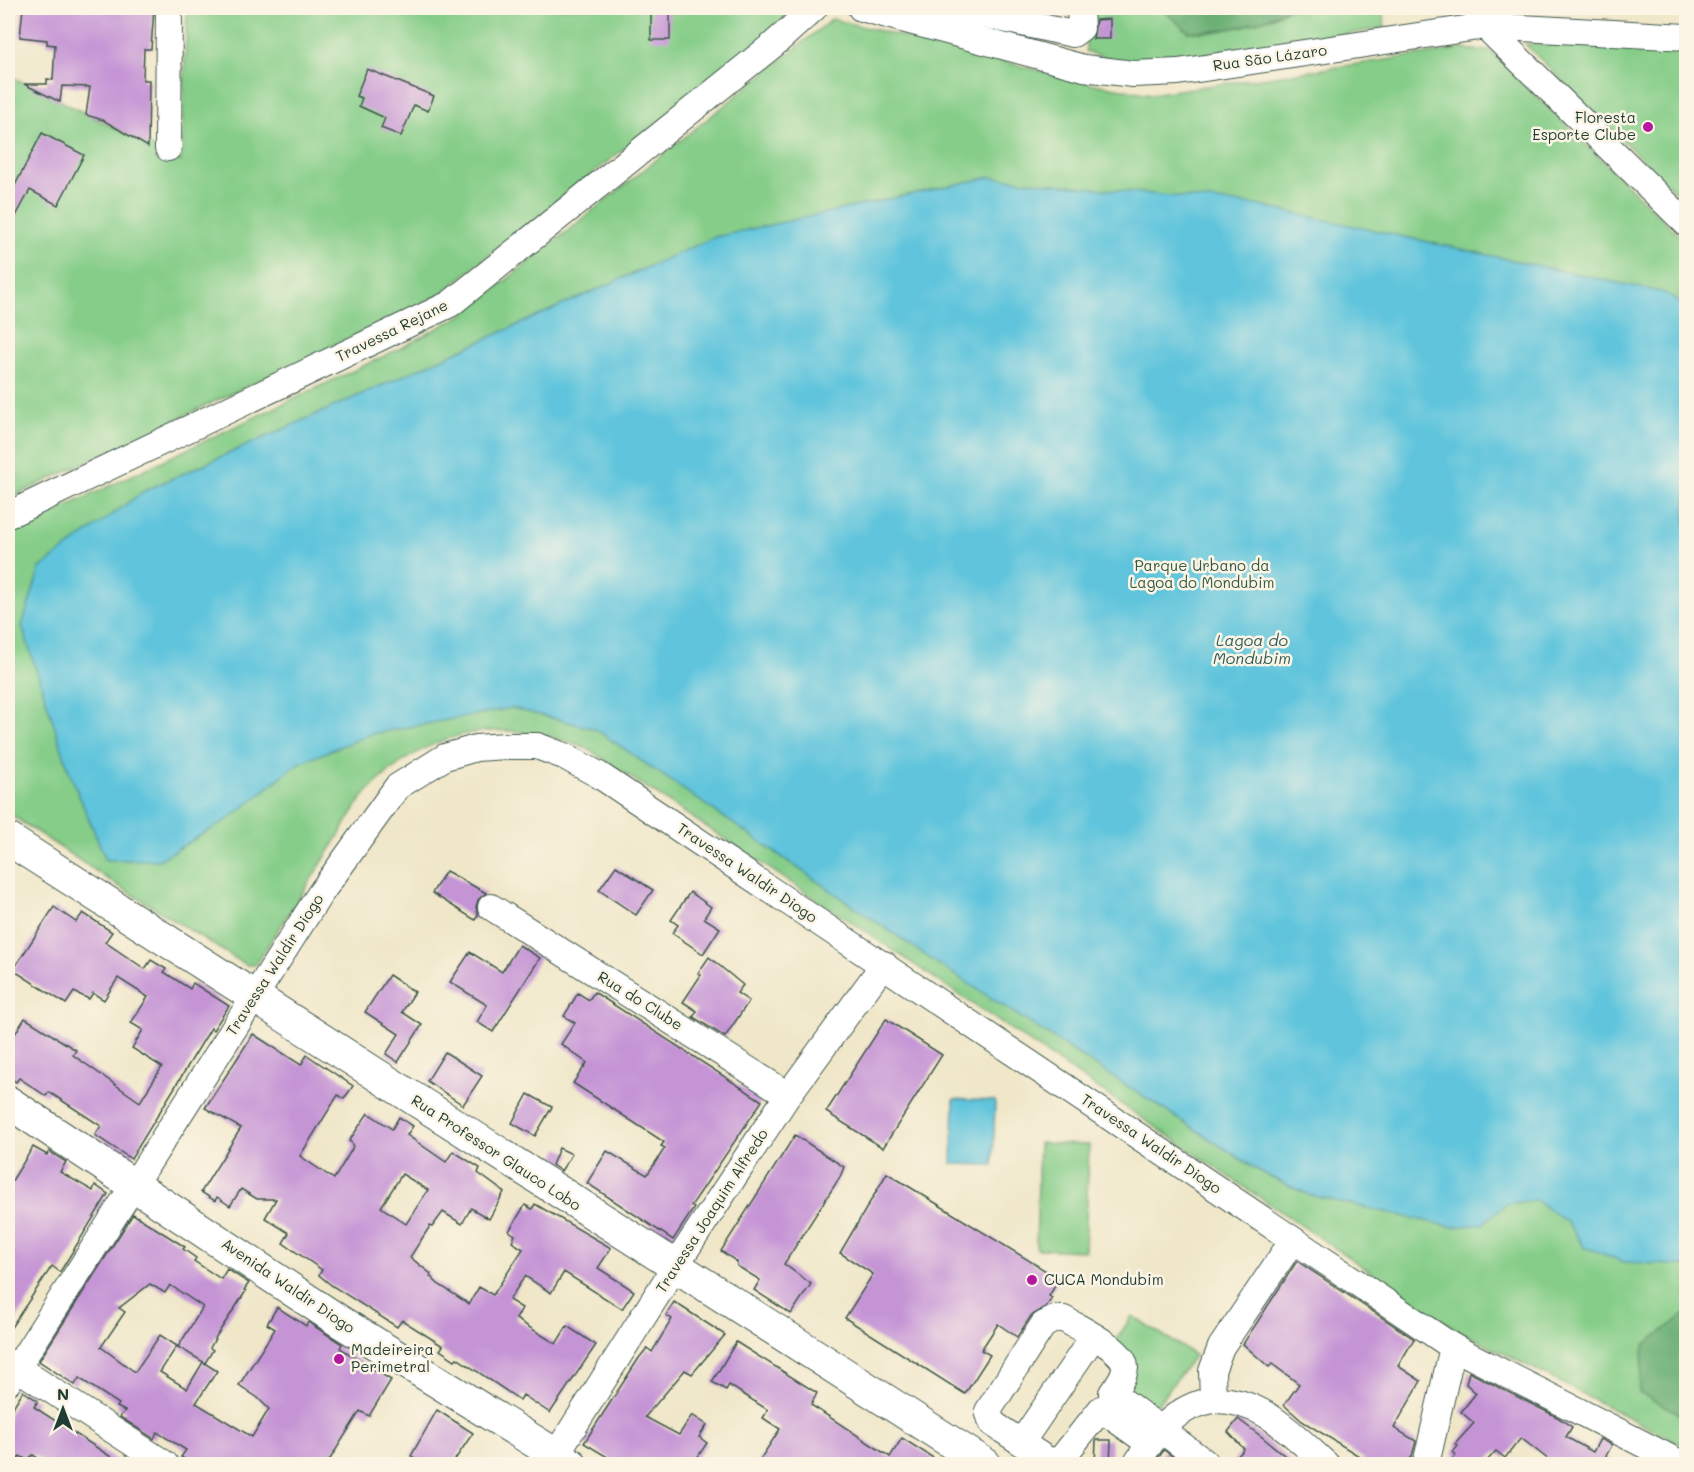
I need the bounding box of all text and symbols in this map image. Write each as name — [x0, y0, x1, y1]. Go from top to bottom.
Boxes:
street label: Rua São Lázaro — [1212, 39, 1328, 75]
place label: Floresta Esporte Clube — [1532, 107, 1636, 144]
marker: Floresta Esporte Clube — [1641, 120, 1655, 134]
street label: Travessa Rejane — [332, 294, 451, 366]
park label: Parque Urbano da Lagoa do Mondubim — [1129, 555, 1275, 592]
water label: Lagoa do Mondubim — [1213, 629, 1291, 668]
street label: Travessa Waldir Diogo — [673, 818, 822, 927]
street label: Travessa Waldir Diogo — [221, 890, 328, 1039]
street label: Rua do Clube — [594, 966, 687, 1034]
street label: Travessa Waldir Diogo — [1077, 1089, 1226, 1198]
street label: Rua Professor Glauco Lobo — [408, 1090, 585, 1215]
street label: Travessa Joaquim Alfredo — [650, 1124, 772, 1296]
street label: Avenida Waldir Diogo — [218, 1233, 359, 1337]
place label: CUCA Mondubim — [1044, 1269, 1164, 1289]
marker: CUCA Mondubim — [1025, 1273, 1039, 1287]
place label: Madeireira Perimetral — [351, 1339, 434, 1376]
marker: Madeireira Perimetral — [332, 1352, 346, 1366]
north arrow — [33, 1379, 93, 1439]
text: N — [57, 1383, 69, 1404]

